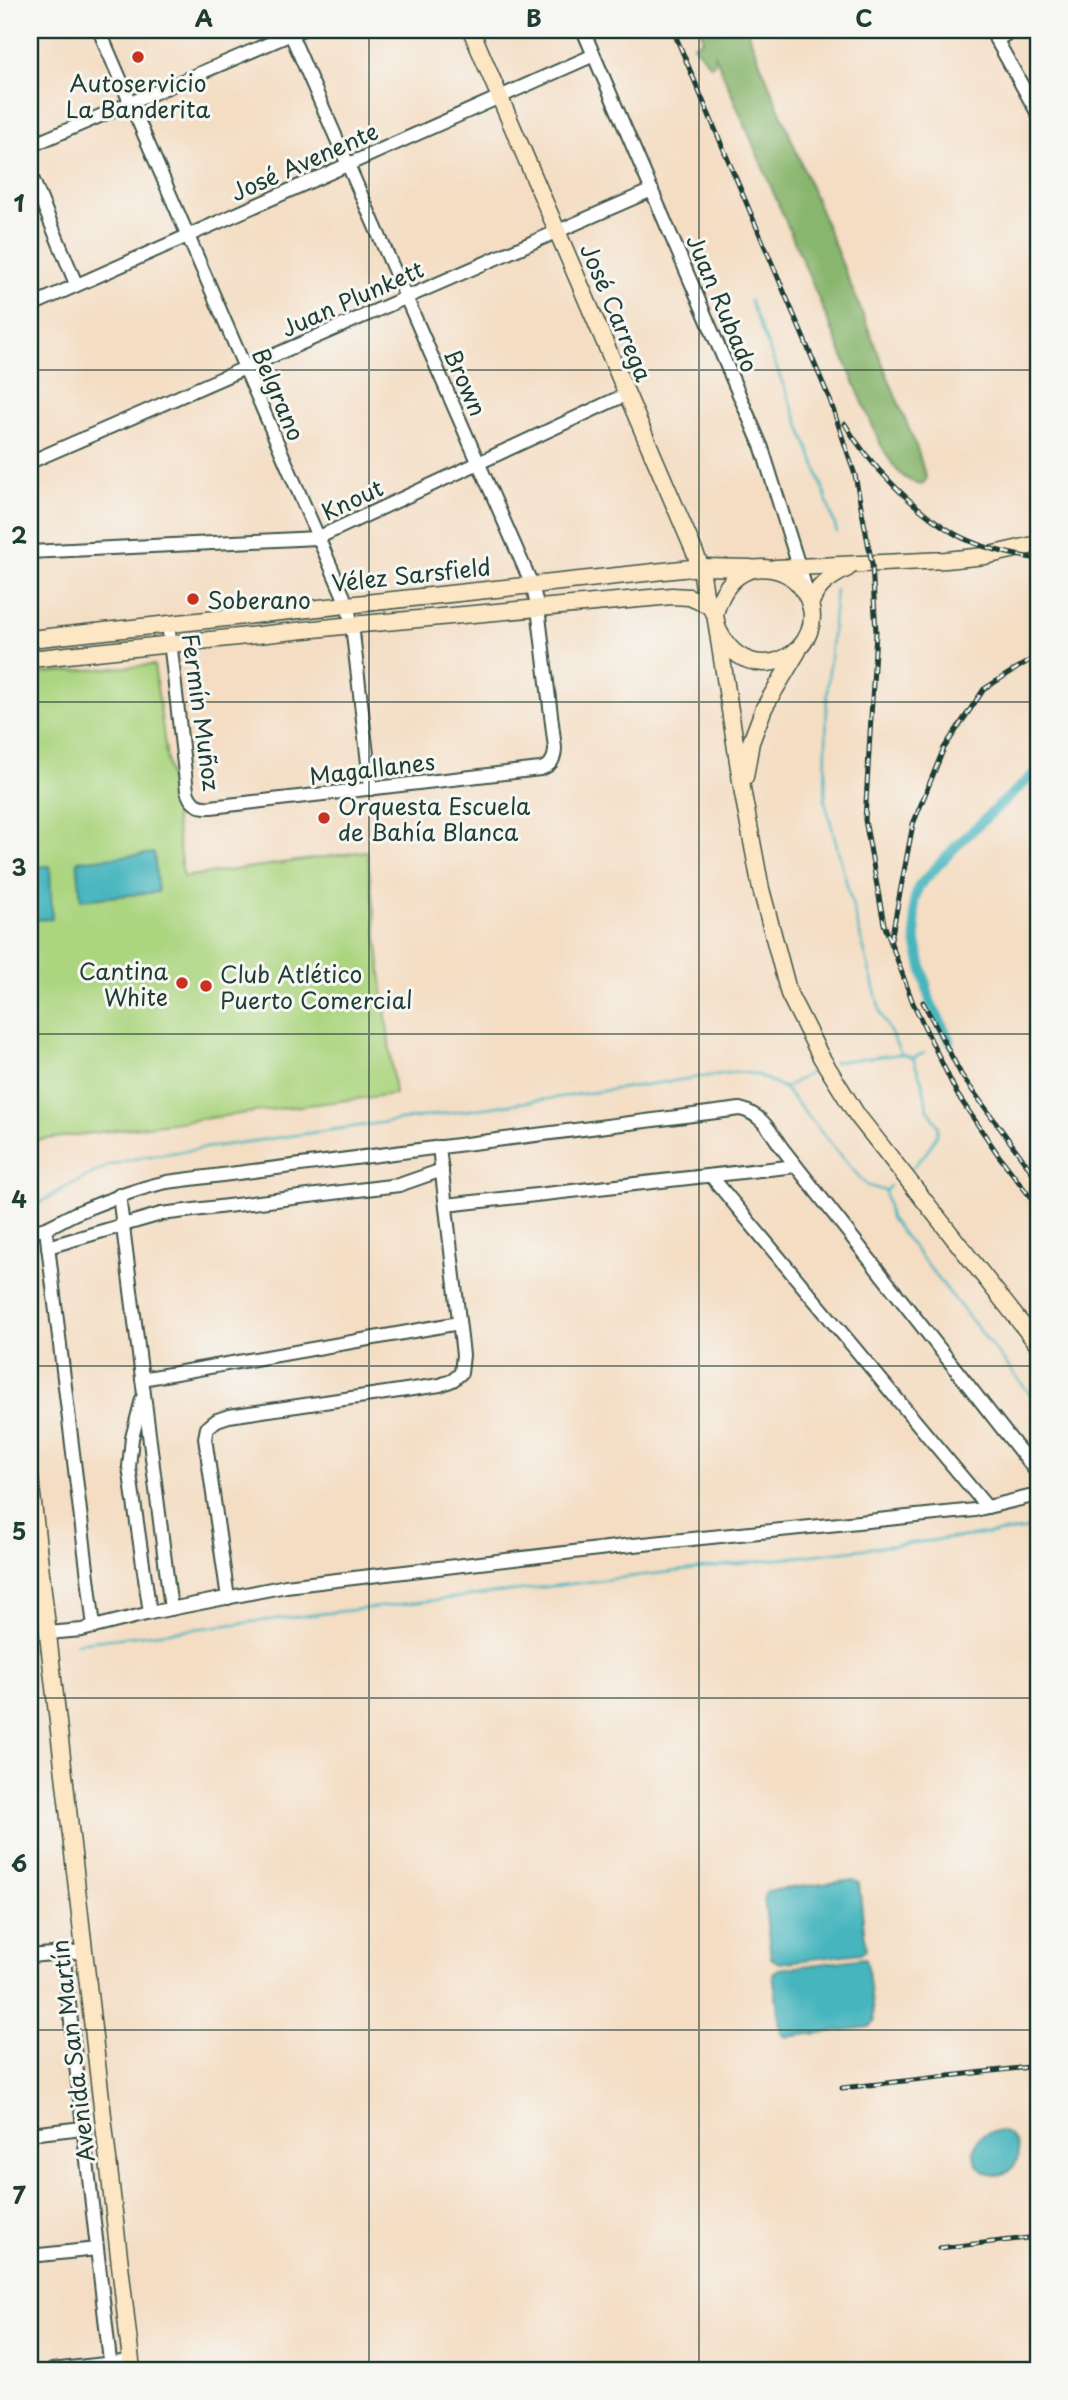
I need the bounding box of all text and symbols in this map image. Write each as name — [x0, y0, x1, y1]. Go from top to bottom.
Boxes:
text: A — [195, 0, 213, 35]
text: B — [526, 0, 542, 35]
text: C — [855, 0, 873, 35]
marker: Autoservicio La Banderita — [130, 49, 146, 65]
place label: Autoservicio La Banderita — [66, 65, 210, 126]
street label: José Avenente — [225, 113, 383, 209]
text: 1 — [14, 185, 25, 220]
street label: Juan Rubado — [678, 229, 768, 377]
street label: José Carrega — [572, 237, 662, 387]
street label: Juan Plunkett — [275, 251, 429, 345]
street label: Belgrano — [244, 342, 314, 446]
street label: Brown — [436, 343, 496, 421]
street label: Knout — [315, 470, 389, 528]
text: 2 — [11, 517, 27, 552]
street label: Vélez Sarsfield — [330, 548, 492, 600]
place label: Soberano — [207, 582, 311, 617]
marker: Soberano — [185, 591, 201, 607]
street label: Fermín Muñoz — [174, 631, 230, 793]
street label: Magallanes — [307, 743, 437, 793]
place label: Orquesta Escuela de Bahía Blanca — [338, 788, 531, 849]
marker: Orquesta Escuela de Bahía Blanca — [316, 810, 332, 826]
text: 3 — [11, 849, 27, 884]
place label: Cantina White — [79, 953, 169, 1014]
place label: Club Atlético Puerto Comercial — [220, 956, 413, 1017]
marker: Cantina White — [174, 975, 190, 991]
marker: Club Atlético Puerto Comercial — [198, 978, 214, 994]
text: 4 — [11, 1181, 27, 1216]
text: 5 — [12, 1513, 26, 1548]
text: 6 — [11, 1845, 27, 1880]
street label: Avenida San Martín — [41, 1938, 103, 2164]
text: 7 — [12, 2177, 26, 2212]

